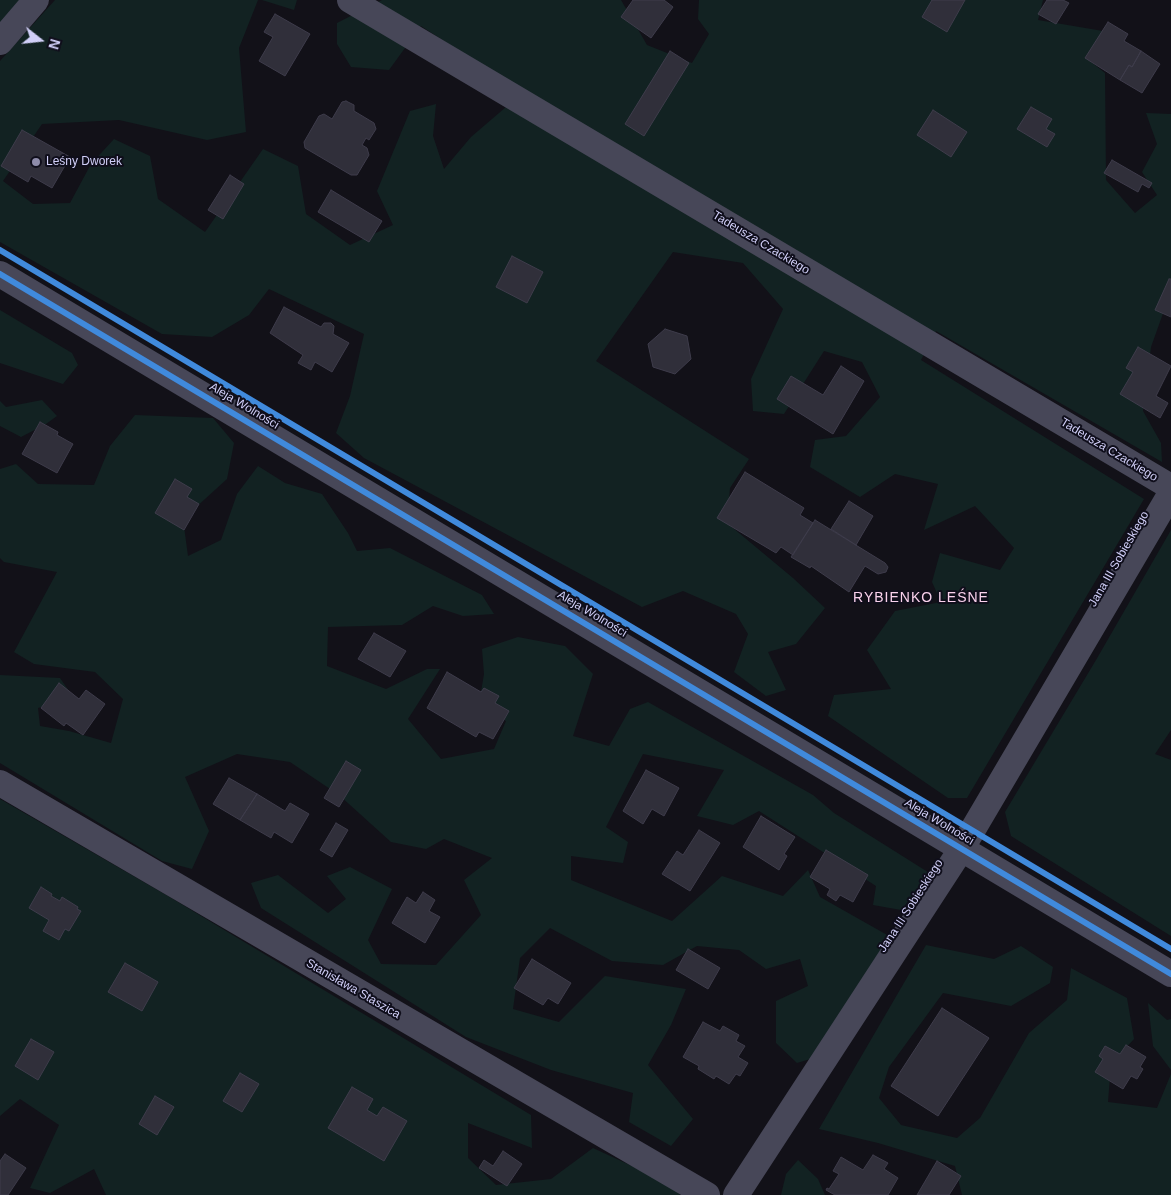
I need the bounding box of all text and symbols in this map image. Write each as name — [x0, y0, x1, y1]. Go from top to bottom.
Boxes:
north arrow — [15, 15, 65, 65]
text: N — [45, 37, 64, 51]
place label: Leśny Dworek — [46, 155, 122, 169]
marker: Leśny Dworek — [30, 156, 42, 168]
street label: Tadeusza Czackiego — [710, 208, 812, 278]
street label: Aleja Wolności — [207, 380, 281, 432]
street label: Tadeusza Czackiego — [1058, 415, 1160, 485]
street label: Jana III Sobieskiego — [1086, 509, 1152, 609]
street label: Aleja Wolności — [555, 588, 629, 640]
district label: RYBIENKO LEŚNE — [851, 590, 991, 606]
street label: Aleja Wolności — [902, 796, 976, 848]
street label: Jana III Sobieskiego — [876, 857, 946, 955]
street label: Stanisława Staszica — [303, 956, 403, 1022]

